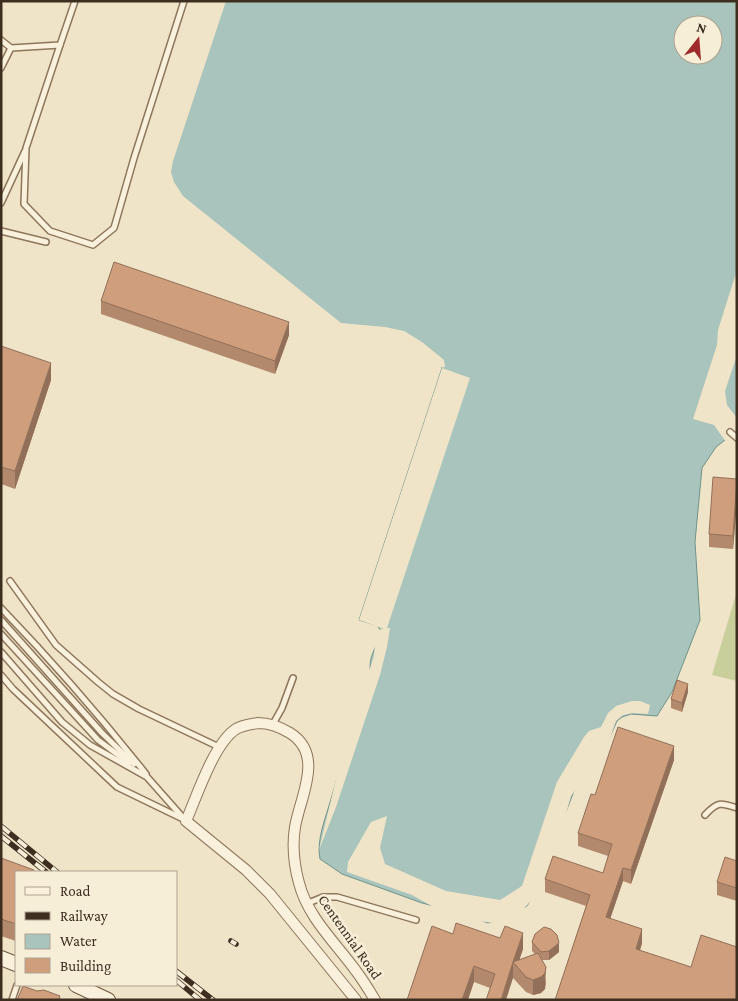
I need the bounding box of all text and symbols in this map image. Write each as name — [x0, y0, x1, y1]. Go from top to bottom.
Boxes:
north arrow — [673, 15, 723, 65]
text: N — [695, 19, 709, 37]
legend — [15, 871, 178, 986]
text: Road — [60, 883, 91, 899]
street label: Centennial Road — [315, 892, 385, 982]
text: Railway — [60, 908, 108, 925]
text: Water — [60, 933, 97, 949]
text: Building — [60, 958, 111, 975]

